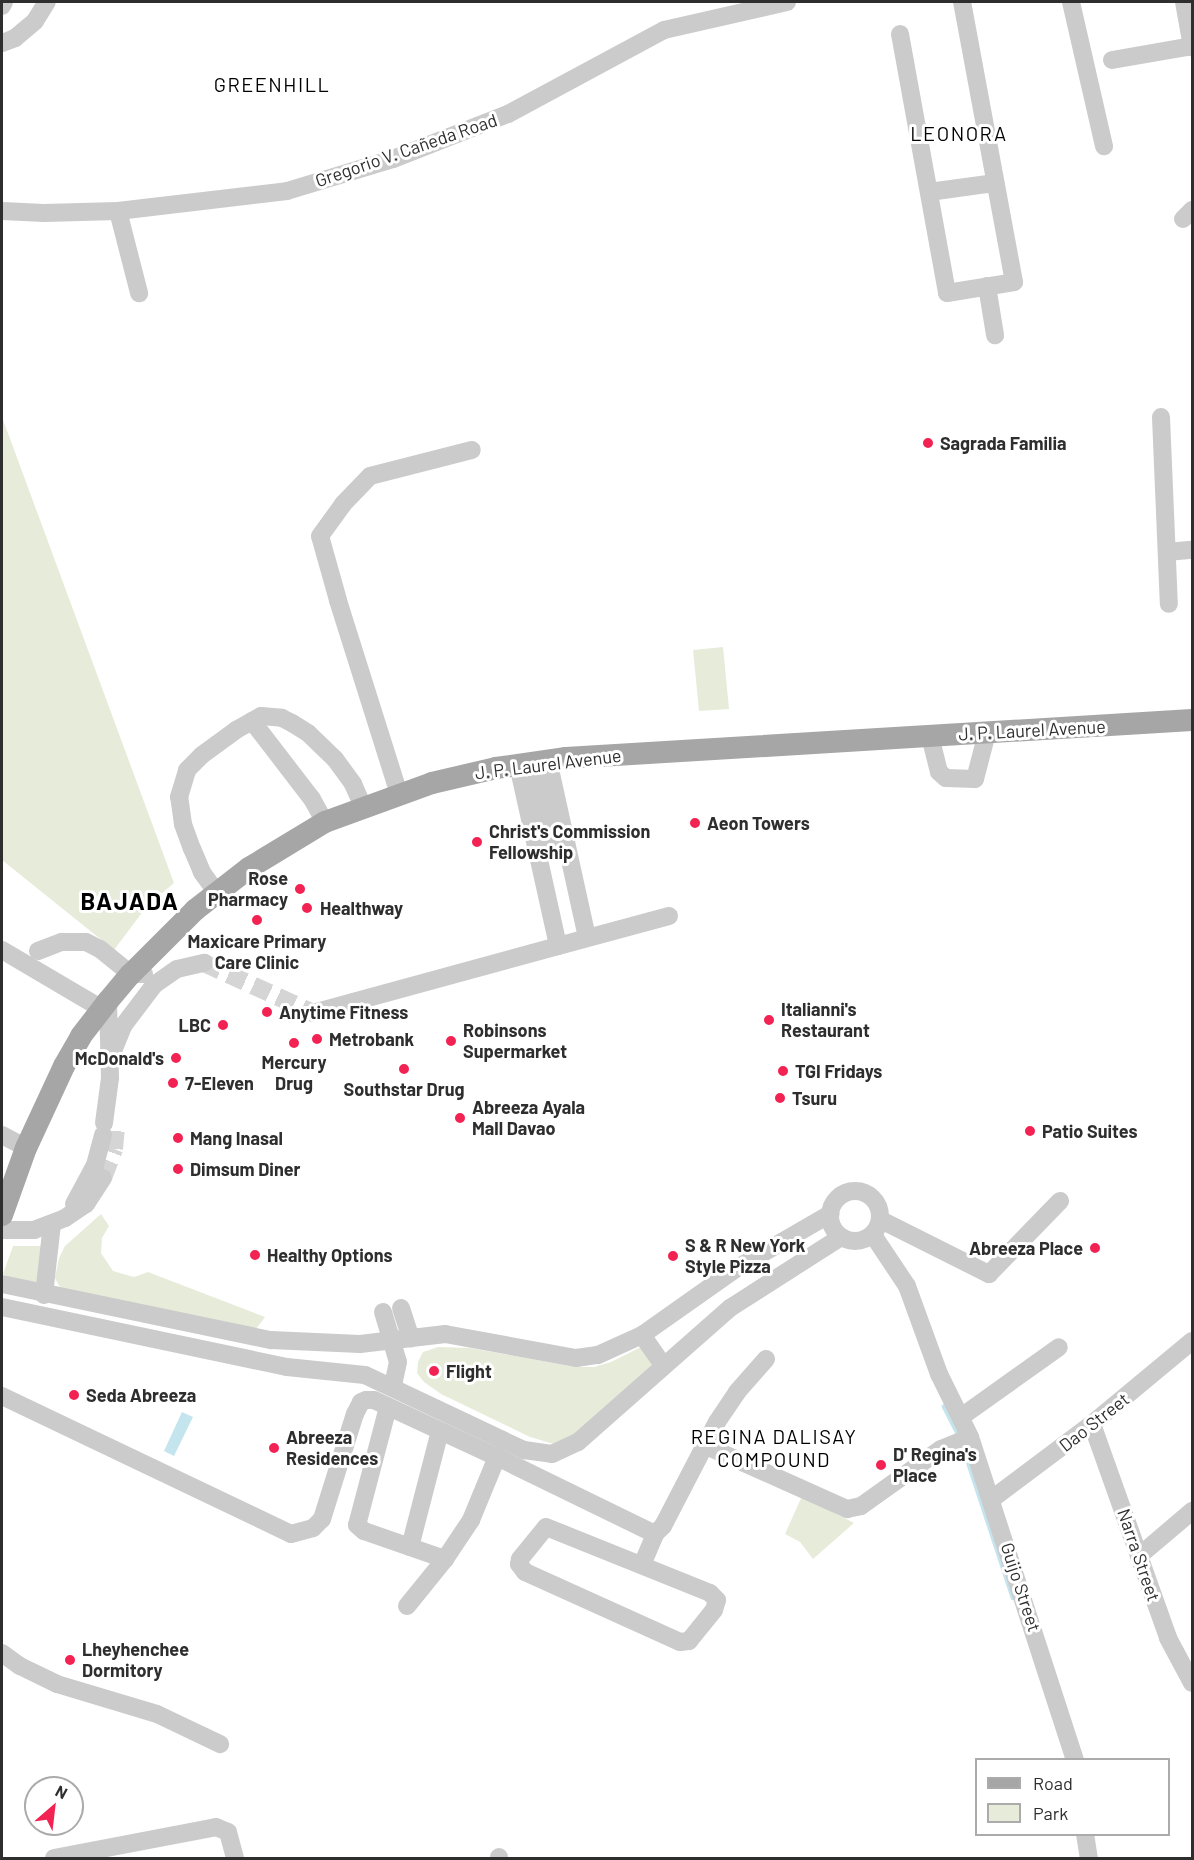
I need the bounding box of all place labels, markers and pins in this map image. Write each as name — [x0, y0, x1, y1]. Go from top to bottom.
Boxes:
place label: Sagrada Familia — [940, 432, 1067, 454]
marker: Sagrada Familia — [921, 436, 935, 450]
place label: Aeon Towers — [707, 812, 810, 834]
marker: Aeon Towers — [688, 816, 702, 830]
place label: Christ's Commission Fellowship — [489, 821, 650, 864]
marker: Christ's Commission Fellowship — [470, 835, 484, 849]
place label: Rose Pharmacy — [208, 868, 288, 910]
marker: Rose Pharmacy — [293, 882, 307, 896]
place label: Healthway — [320, 897, 403, 919]
marker: Healthway — [298, 899, 316, 917]
marker: Maxicare Primary Care Clinic — [248, 911, 266, 929]
place label: Maxicare Primary Care Clinic — [188, 931, 326, 974]
place label: Italianni's Restaurant — [781, 999, 870, 1042]
place label: Anytime Fitness — [279, 1001, 408, 1023]
marker: Anytime Fitness — [260, 1005, 274, 1019]
marker: Italianni's Restaurant — [762, 1013, 776, 1027]
place label: LBC — [179, 1014, 211, 1036]
marker: LBC — [216, 1018, 230, 1032]
place label: Robinsons Supermarket — [463, 1020, 567, 1062]
place label: Metrobank — [329, 1028, 414, 1050]
marker: Metrobank — [310, 1032, 324, 1046]
marker: Robinsons Supermarket — [444, 1034, 458, 1048]
marker: Mercury Drug — [287, 1036, 301, 1050]
place label: McDonald's — [75, 1047, 164, 1069]
marker: McDonald's — [169, 1051, 183, 1065]
place label: Mercury Drug — [262, 1052, 326, 1094]
place label: TGI Fridays — [795, 1060, 882, 1082]
marker: Southstar Drug — [397, 1062, 411, 1076]
marker: TGI Fridays — [776, 1064, 790, 1078]
place label: 7-Eleven — [185, 1072, 254, 1094]
marker: 7-Eleven — [166, 1076, 180, 1090]
place label: Southstar Drug — [344, 1078, 464, 1100]
place label: Tsuru — [792, 1087, 837, 1109]
marker: Tsuru — [773, 1091, 787, 1105]
place label: Abreeza Ayala Mall Davao — [472, 1097, 585, 1140]
marker: Abreeza Ayala Mall Davao — [453, 1111, 467, 1125]
place label: Patio Suites — [1042, 1120, 1138, 1142]
marker: Patio Suites — [1023, 1124, 1037, 1138]
place label: Mang Inasal — [190, 1127, 283, 1149]
marker: Mang Inasal — [171, 1131, 185, 1145]
place label: Dimsum Diner — [190, 1158, 300, 1180]
marker: Dimsum Diner — [171, 1162, 185, 1176]
place label: S & R New York Style Pizza — [685, 1235, 805, 1278]
place label: Abreeza Place — [969, 1237, 1083, 1259]
marker: Abreeza Place — [1088, 1241, 1102, 1255]
place label: Healthy Options — [267, 1244, 393, 1266]
marker: Healthy Options — [248, 1248, 262, 1262]
marker: S & R New York Style Pizza — [666, 1249, 680, 1263]
place label: Flight — [446, 1360, 492, 1382]
marker: Flight — [427, 1364, 441, 1378]
place label: Seda Abreeza — [86, 1384, 196, 1406]
marker: Seda Abreeza — [67, 1388, 81, 1402]
place label: Abreeza Residences — [286, 1427, 378, 1470]
marker: Abreeza Residences — [267, 1441, 281, 1455]
place label: D' Regina's Place — [893, 1444, 977, 1486]
marker: D' Regina's Place — [874, 1458, 888, 1472]
place label: Lheyhenchee Dormitory — [82, 1639, 189, 1682]
marker: Lheyhenchee Dormitory — [63, 1653, 77, 1667]

